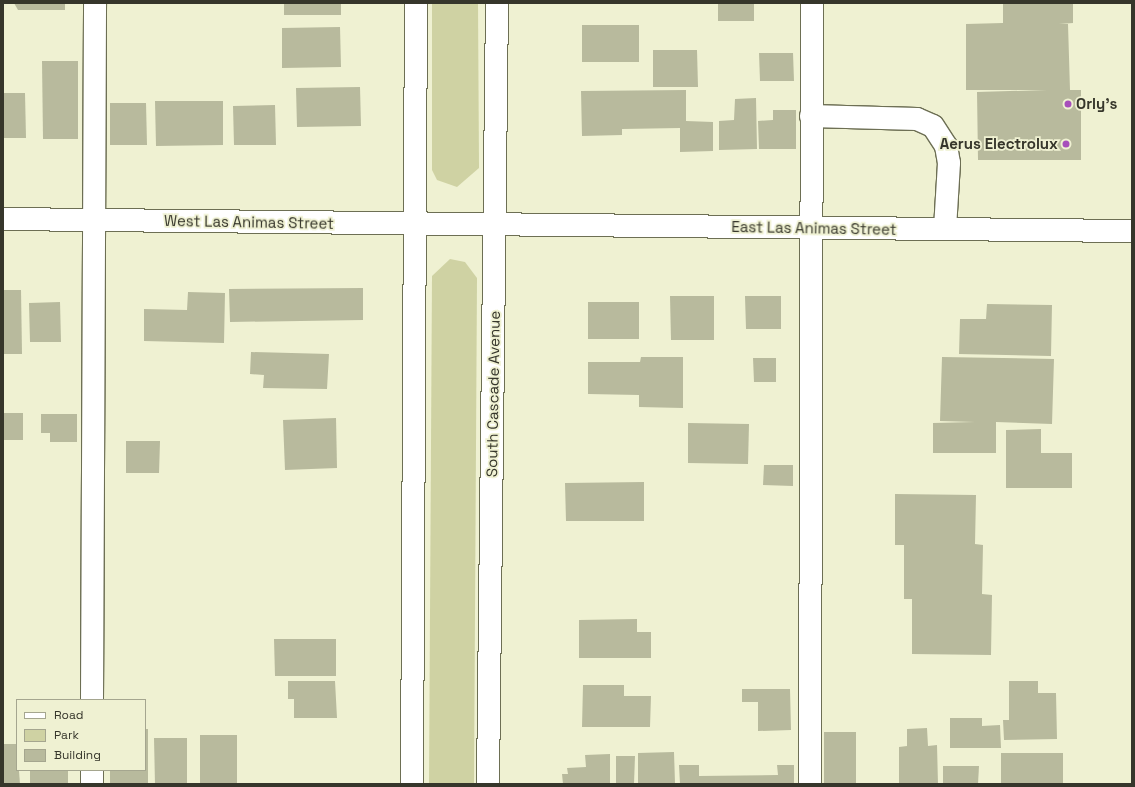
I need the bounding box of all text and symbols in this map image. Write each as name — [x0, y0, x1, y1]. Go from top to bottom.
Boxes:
place label: Orly's — [1076, 95, 1117, 113]
marker: Orly's — [1063, 99, 1073, 109]
place label: Aerus Electrolux — [940, 135, 1058, 153]
marker: Aerus Electrolux — [1061, 139, 1071, 149]
street label: West Las Animas Street — [164, 212, 334, 232]
street label: East Las Animas Street — [731, 218, 897, 238]
street label: South Cascade Avenue — [483, 311, 503, 477]
legend — [16, 699, 146, 771]
text: Road — [54, 707, 83, 723]
text: Park — [54, 727, 79, 743]
text: Building — [54, 747, 101, 763]

